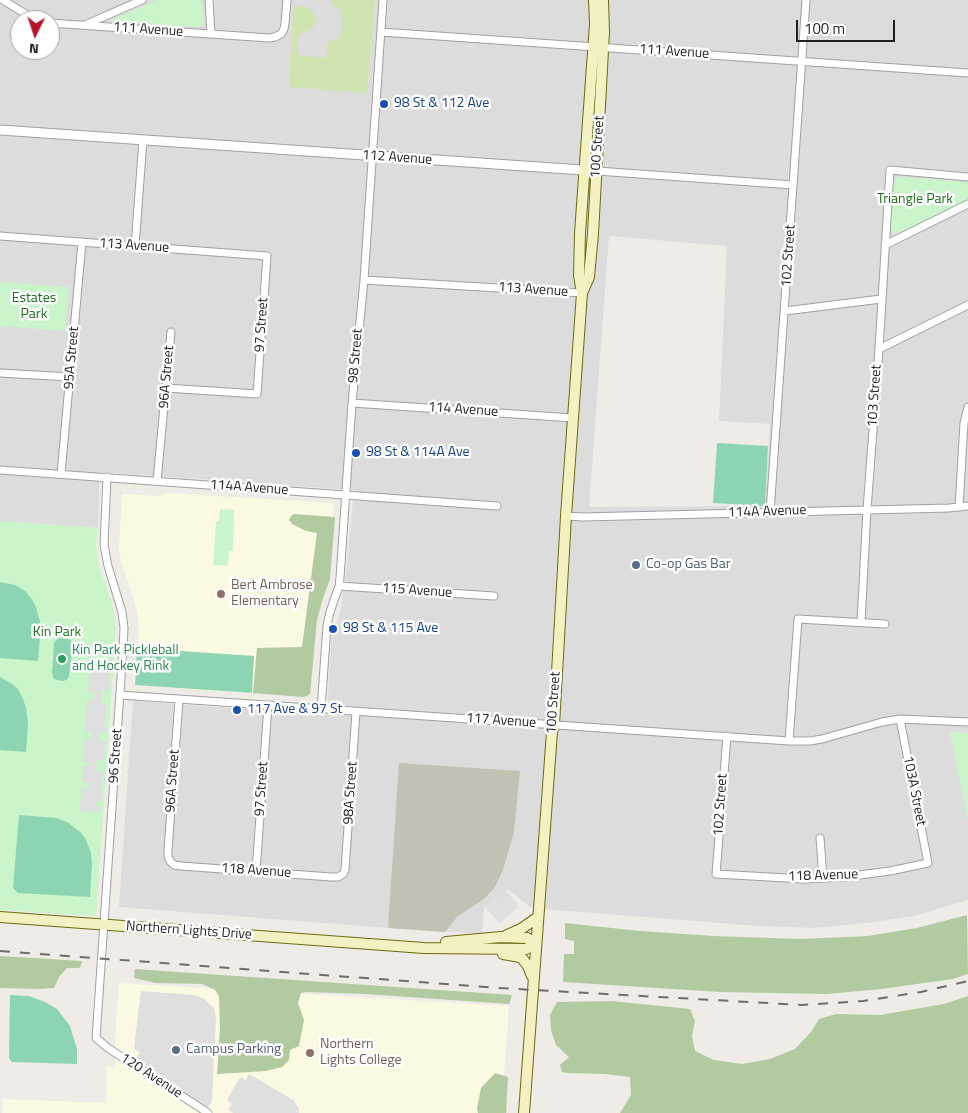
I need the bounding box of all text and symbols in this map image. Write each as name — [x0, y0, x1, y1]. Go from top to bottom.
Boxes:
north arrow — [10, 10, 60, 60]
scale bar — [798, 10, 897, 42]
text: 100 m — [804, 17, 845, 40]
street label: 111 Avenue — [112, 19, 184, 41]
text: N — [28, 39, 40, 60]
street label: 111 Avenue — [638, 41, 710, 63]
place label: 98 St & 112 Ave — [394, 96, 489, 112]
marker: 98 St & 112 Ave — [378, 98, 390, 110]
street label: 100 Street — [587, 115, 609, 179]
street label: 112 Avenue — [361, 147, 433, 169]
park label: Triangle Park — [877, 192, 953, 208]
street label: 102 Street — [778, 224, 800, 288]
street label: 113 Avenue — [98, 235, 170, 257]
street label: 113 Avenue — [497, 279, 569, 301]
park label: Estates Park — [12, 291, 56, 324]
street label: 97 Street — [252, 297, 272, 353]
street label: 95A Street — [61, 326, 83, 390]
street label: 98 Street — [345, 328, 367, 384]
street label: 96A Street — [156, 345, 178, 409]
street label: 103 Street — [864, 364, 886, 428]
street label: 114 Avenue — [427, 399, 499, 421]
place label: 98 St & 114A Ave — [366, 445, 470, 461]
marker: 98 St & 114A Ave — [350, 447, 362, 459]
street label: 114A Avenue — [209, 477, 289, 499]
street label: 114A Avenue — [727, 502, 807, 522]
place label: Co-op Gas Bar — [646, 557, 731, 573]
marker: Co-op Gas Bar — [630, 559, 642, 571]
place label: Bert Ambrose Elementary — [231, 578, 313, 610]
street label: 115 Avenue — [381, 580, 453, 602]
marker: Bert Ambrose Elementary — [215, 588, 227, 600]
place label: 98 St & 115 Ave — [343, 621, 438, 637]
marker: 98 St & 115 Ave — [327, 623, 339, 635]
park label: Kin Park — [33, 625, 81, 641]
place label: Kin Park Pickleball and Hockey Rink — [72, 643, 179, 676]
marker: Kin Park Pickleball and Hockey Rink — [56, 653, 68, 665]
street label: 100 Street — [543, 671, 565, 735]
place label: 117 Ave & 97 St — [247, 702, 342, 718]
marker: 117 Ave & 97 St — [231, 704, 243, 716]
street label: 117 Avenue — [465, 710, 537, 732]
street label: 96 Street — [106, 728, 126, 784]
street label: 96A Street — [162, 749, 184, 813]
street label: 103A Street — [899, 755, 929, 827]
street label: 97 Street — [252, 761, 272, 817]
street label: 98A Street — [340, 761, 362, 825]
street label: 102 Street — [710, 773, 732, 837]
street label: 118 Avenue — [220, 860, 292, 882]
street label: 118 Avenue — [788, 866, 858, 886]
street label: Northern Lights Drive — [125, 918, 253, 944]
place label: Northern Lights College — [320, 1037, 402, 1070]
place label: Campus Parking — [186, 1042, 281, 1058]
marker: Campus Parking — [170, 1044, 182, 1056]
marker: Northern Lights College — [304, 1047, 316, 1059]
street label: 120 Avenue — [117, 1050, 185, 1102]

